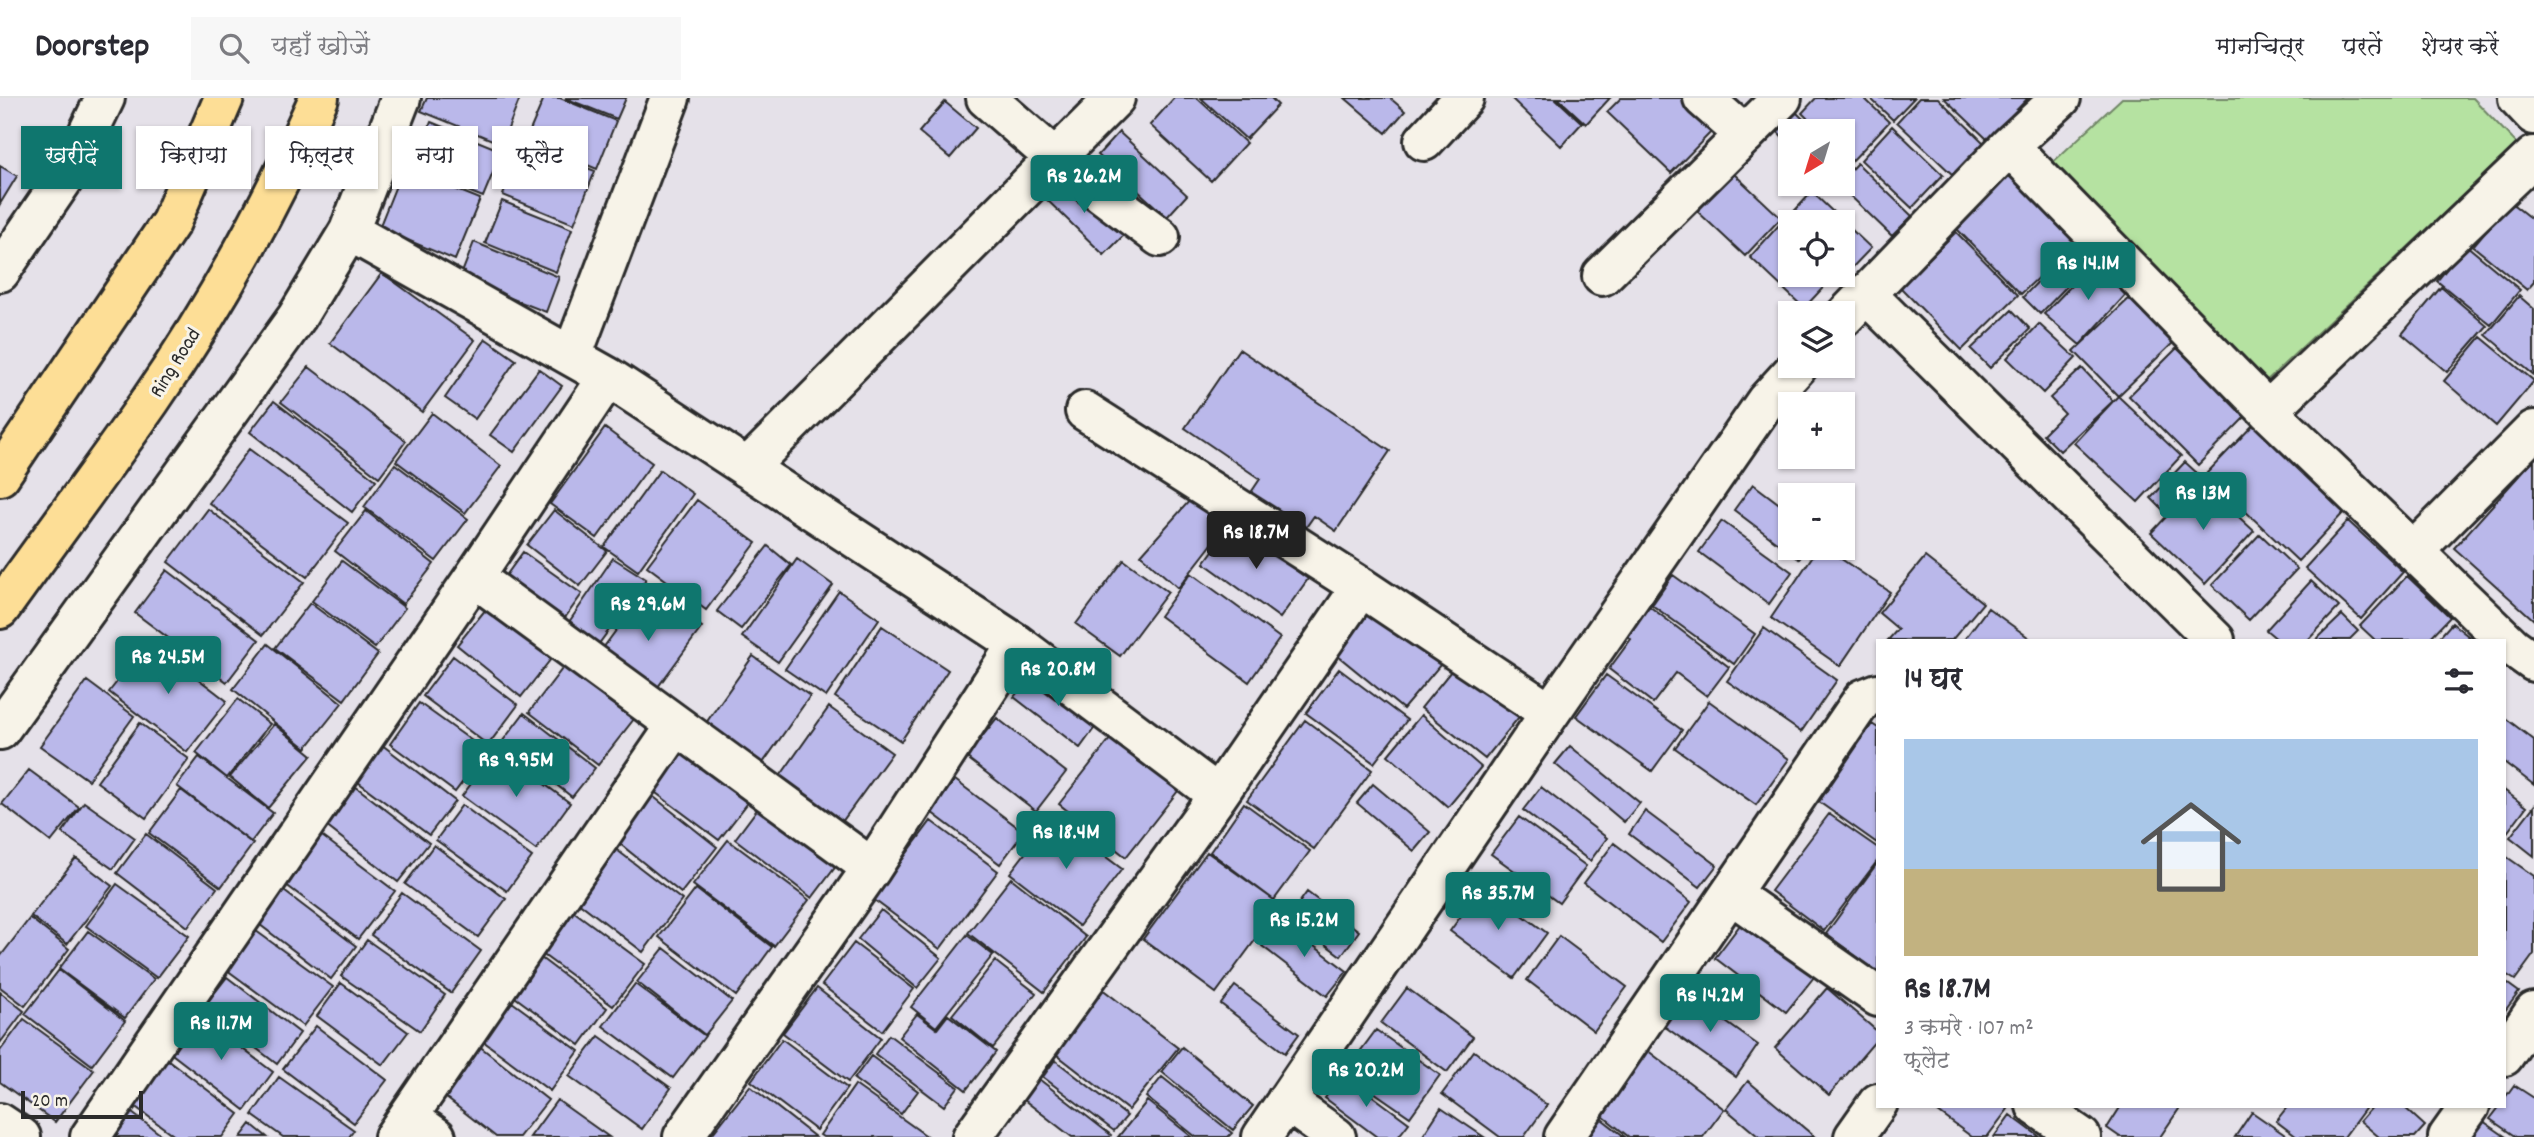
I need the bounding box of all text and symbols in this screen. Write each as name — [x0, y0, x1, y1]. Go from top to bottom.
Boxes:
search box — [191, 17, 681, 80]
text: Doorstep — [35, 25, 149, 72]
icon: search — [215, 29, 253, 67]
text: यहाँ खोजें — [271, 30, 370, 67]
text: मानचित्र — [2216, 31, 2304, 65]
text: परतें — [2342, 31, 2382, 65]
text: शेयर करें — [2420, 31, 2499, 65]
north arrow — [1778, 119, 1855, 196]
map controls — [1778, 119, 1855, 560]
chip: खरीदें — [21, 126, 122, 189]
chip: किराया — [136, 126, 251, 189]
chip: फ़िल्टर — [265, 126, 378, 189]
chip: नया — [392, 126, 478, 189]
chip: फ़्लैट — [492, 126, 588, 189]
pin: Rs 26.2M — [1012, 156, 1156, 215]
text: Rs 26.2M — [1047, 161, 1121, 194]
button: locate — [1778, 210, 1855, 287]
pin: Rs 14.1M — [2016, 242, 2160, 302]
text: Rs 14.1M — [2056, 248, 2120, 281]
button: layers — [1778, 301, 1855, 378]
street label: Ring Road — [143, 323, 210, 404]
button: + — [1778, 392, 1855, 469]
pin: Rs 13M — [2146, 472, 2260, 532]
text: Rs 13M — [2176, 478, 2230, 511]
button: − — [1778, 483, 1855, 560]
pin: Rs 18.7M — [1184, 512, 1328, 571]
text: Rs 18.7M — [1223, 517, 1289, 550]
pin: Rs 29.6M — [576, 584, 720, 643]
text: Rs 29.6M — [610, 589, 686, 622]
pin: Rs 24.5M — [96, 636, 240, 696]
text: Rs 24.5M — [131, 642, 205, 675]
pin: Rs 20.8M — [986, 648, 1130, 708]
text: Rs 20.8M — [1020, 654, 1096, 687]
text: 14 घर — [1904, 660, 1962, 703]
icon: filters — [2440, 662, 2478, 700]
pin: Rs 9.95M — [444, 740, 588, 799]
text: Rs 9.95M — [478, 745, 554, 778]
icon: home — [2128, 784, 2254, 910]
pin: Rs 18.4M — [994, 812, 1138, 871]
text: Rs 18.4M — [1032, 817, 1100, 850]
pin: Rs 35.7M — [1426, 872, 1570, 932]
text: Rs 35.7M — [1461, 878, 1535, 911]
pin: Rs 15.2M — [1232, 900, 1376, 959]
text: Rs 15.2M — [1269, 905, 1339, 938]
text: Rs 18.7M — [1904, 970, 1991, 1013]
pin: Rs 14.2M — [1638, 974, 1782, 1034]
text: Rs 14.2M — [1676, 980, 1744, 1013]
pin: Rs 11.7M — [149, 1002, 293, 1062]
text: Rs 11.7M — [190, 1008, 252, 1041]
text: 3 कमरे · 107 m² — [1904, 1013, 2034, 1046]
text: फ़्लैट — [1904, 1046, 1950, 1079]
pin: Rs 20.2M — [1294, 1049, 1438, 1109]
text: Rs 20.2M — [1328, 1055, 1404, 1088]
scale bar — [21, 1088, 144, 1120]
text: 20 m — [32, 1089, 68, 1116]

